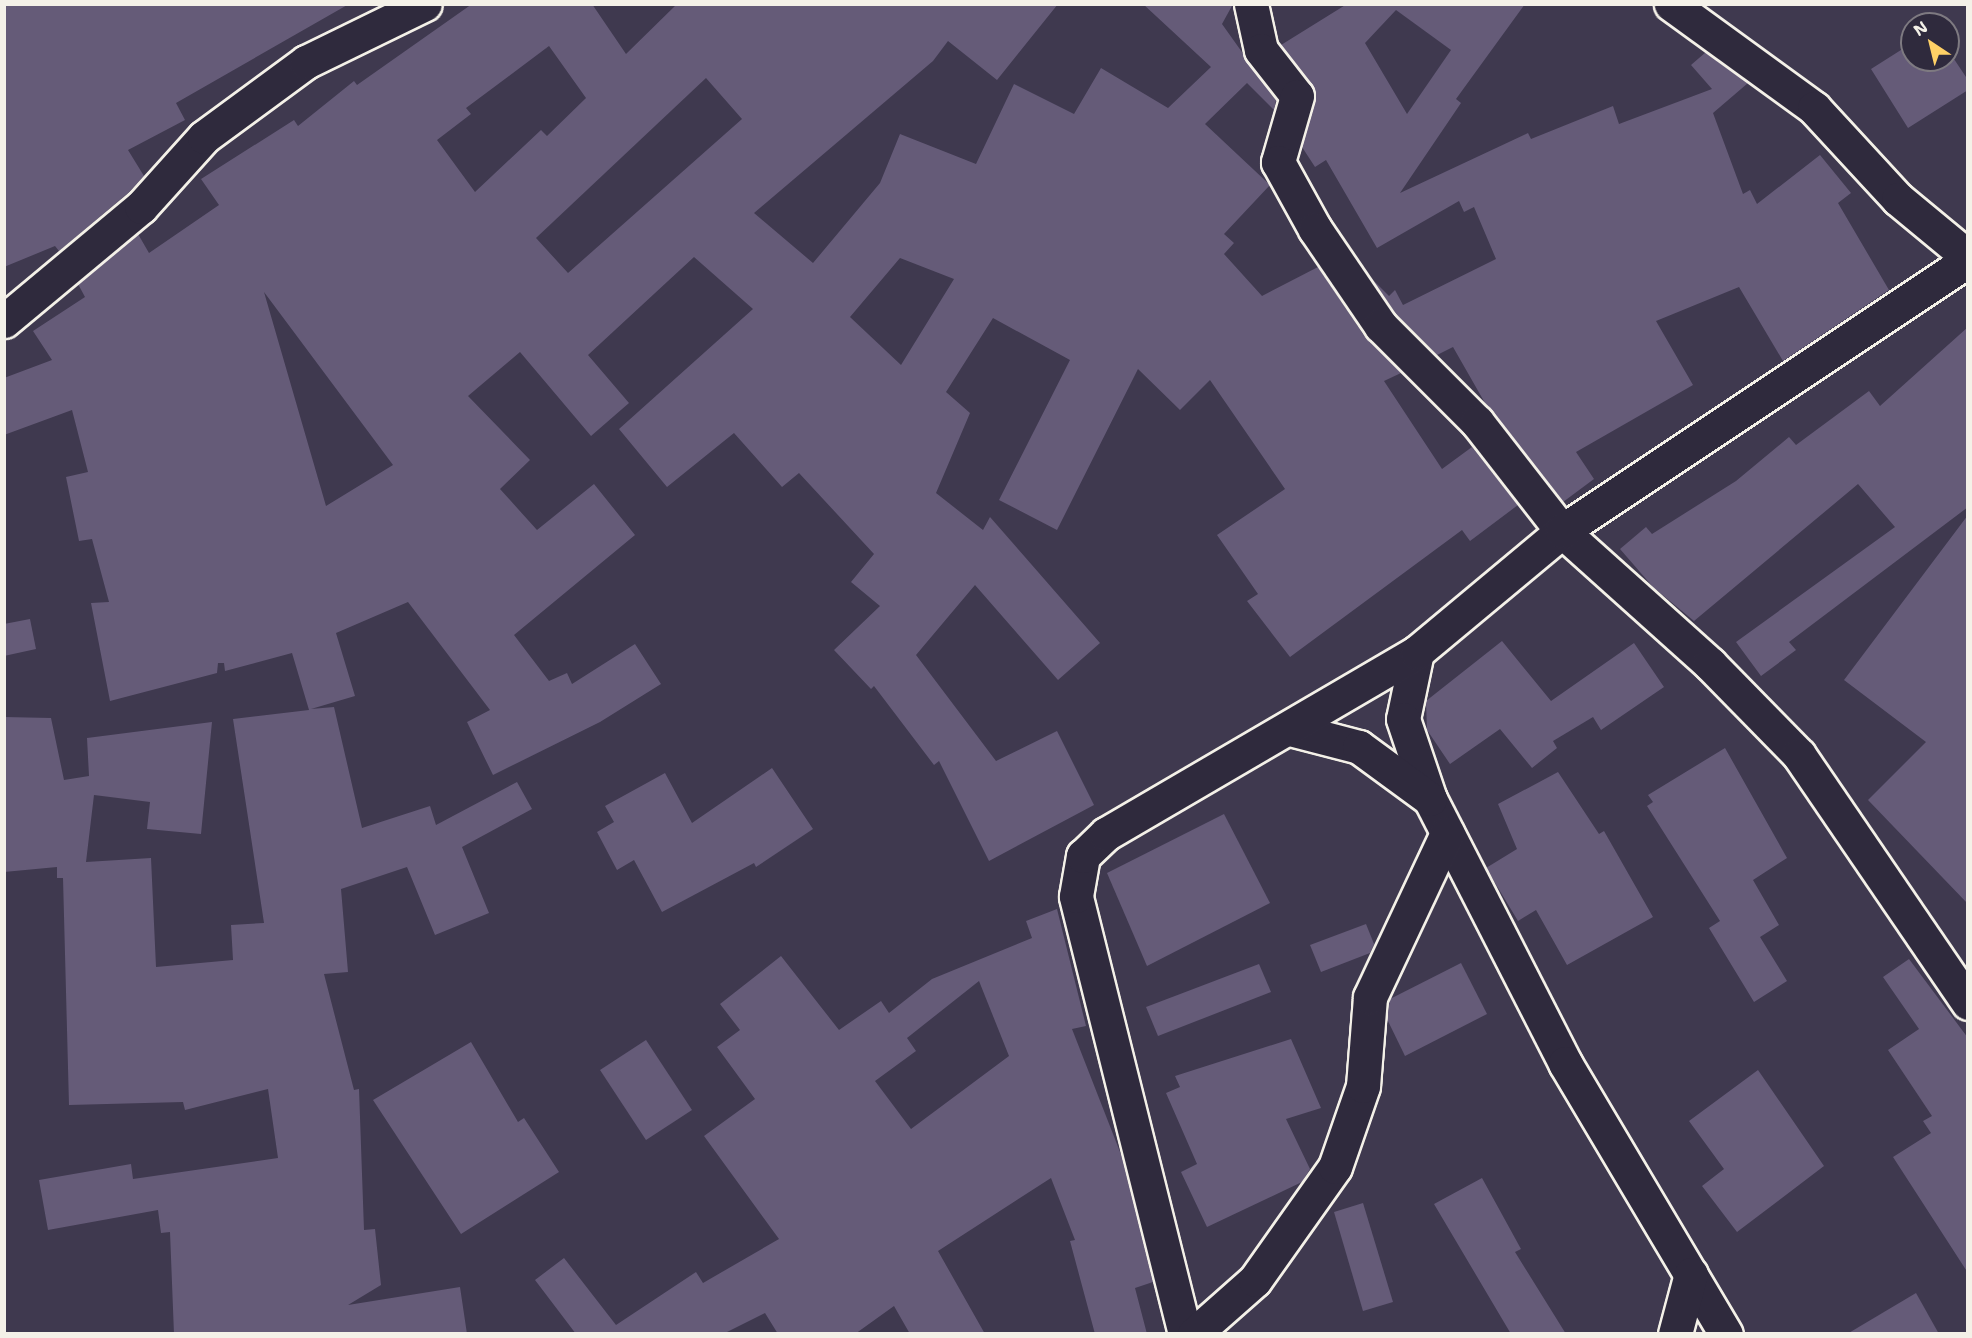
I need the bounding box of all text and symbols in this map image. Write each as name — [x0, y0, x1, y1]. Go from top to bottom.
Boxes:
north arrow — [1900, 12, 1960, 72]
text: N — [1909, 16, 1932, 41]

